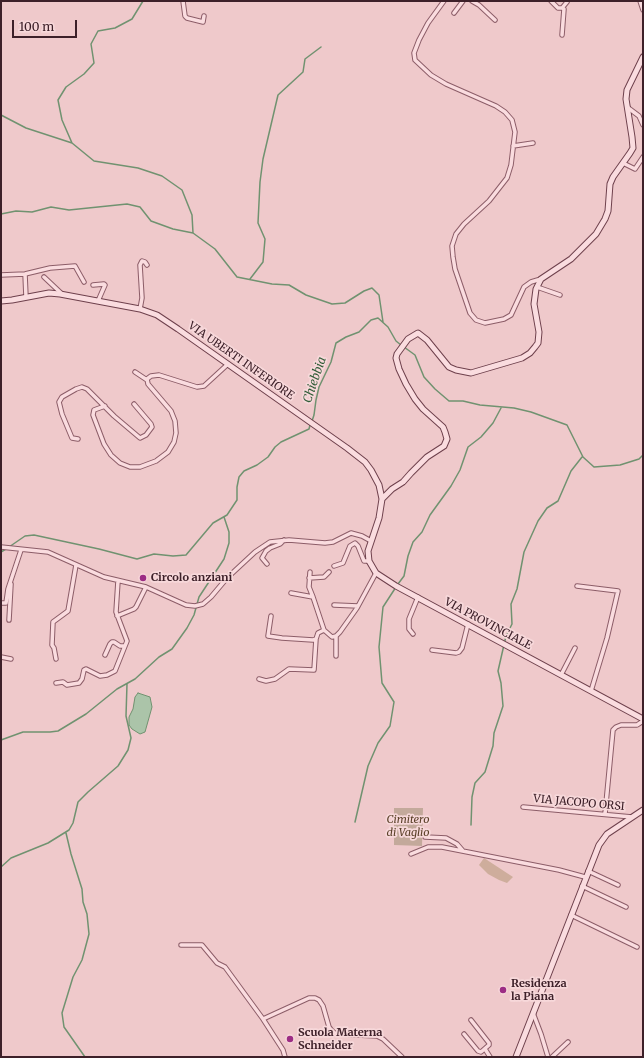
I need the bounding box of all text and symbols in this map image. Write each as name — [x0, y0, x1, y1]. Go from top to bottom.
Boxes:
scale bar — [14, 12, 79, 38]
text: 100 m — [19, 19, 54, 34]
street label: VIA UBERTI INFERIORE — [185, 319, 297, 403]
water label: Chiebbia — [300, 355, 330, 405]
place label: Circolo anziani — [151, 571, 232, 585]
marker: Circolo anziani — [138, 573, 148, 583]
street label: VIA PROVINCIALE — [442, 595, 534, 653]
street label: VIA JACOPO ORSI — [533, 792, 625, 814]
park label: Cimitero di Vaglio — [387, 813, 429, 839]
place label: Residenza la Piana — [511, 977, 567, 1003]
marker: Residenza la Piana — [498, 985, 508, 995]
place label: Scuola Materna Schneider — [298, 1026, 382, 1052]
marker: Scuola Materna Schneider — [285, 1034, 295, 1044]

